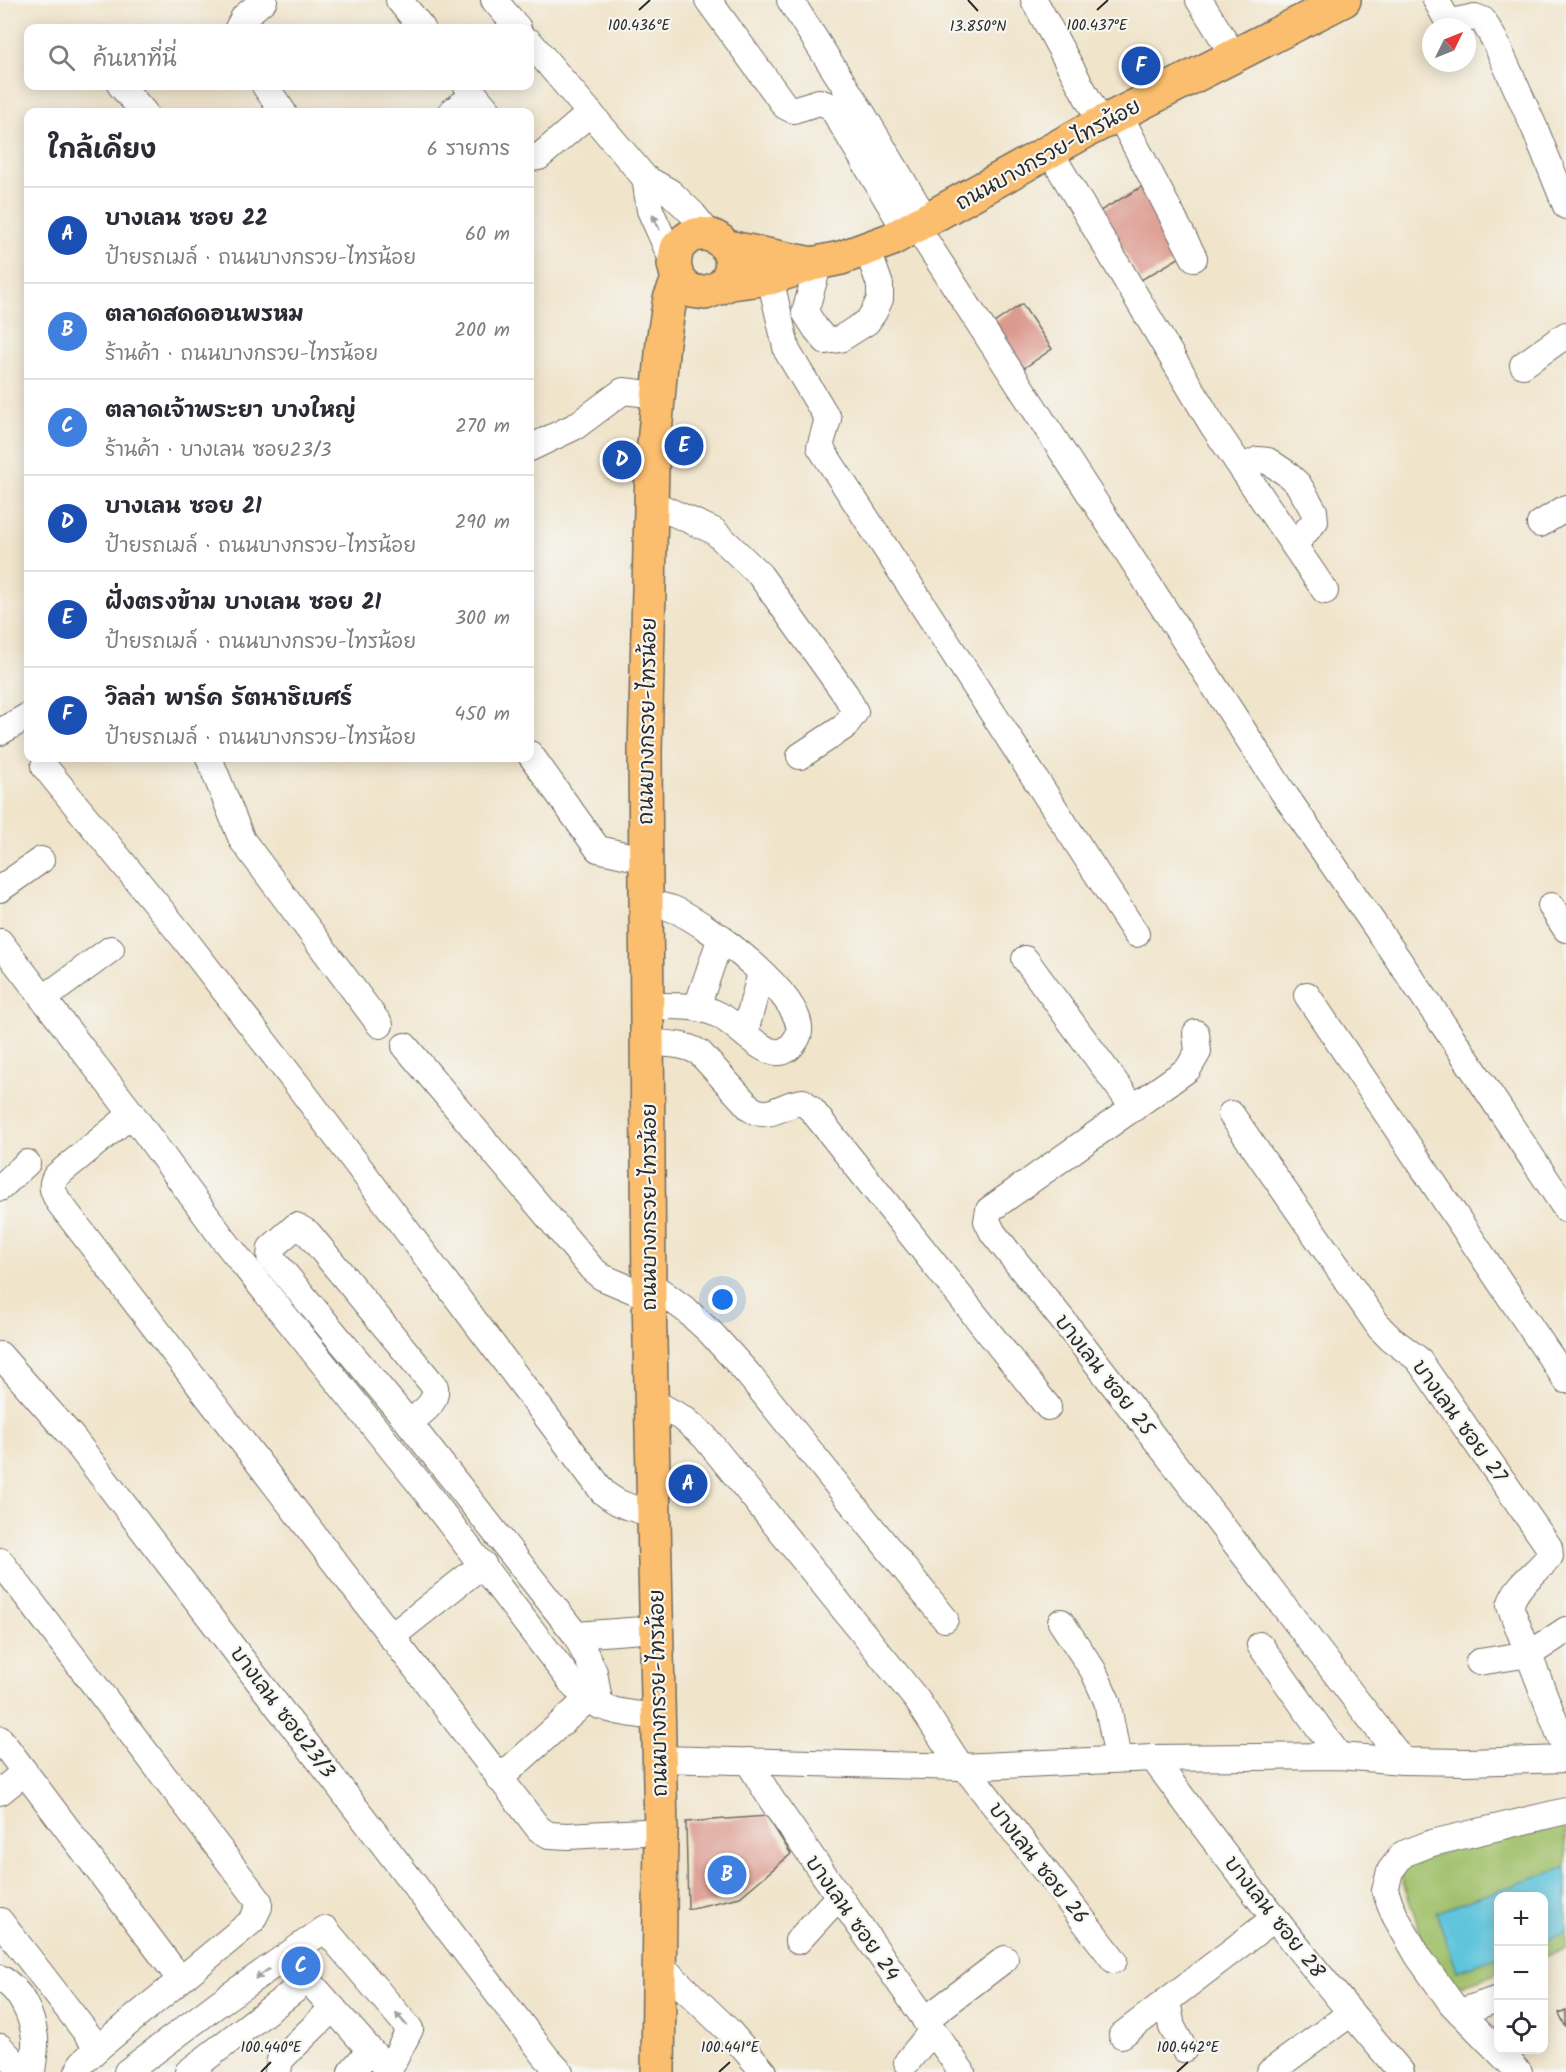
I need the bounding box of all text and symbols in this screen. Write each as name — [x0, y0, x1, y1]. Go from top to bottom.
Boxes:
text: 100.436°E — [608, 14, 671, 38]
text: 100.437°E — [1067, 14, 1129, 38]
text: 13.850°N — [950, 15, 1006, 39]
north arrow — [1422, 18, 1476, 72]
search box — [24, 24, 534, 90]
icon: search — [45, 41, 78, 74]
text: ค้นหาที่นี่ — [93, 43, 177, 78]
pin: F — [1122, 44, 1160, 88]
street label: ถนนบางกรวย-ไทรน้อย — [950, 91, 1148, 220]
text: ใกล้เคียง — [48, 130, 156, 172]
text: 6 รายการ — [427, 134, 510, 166]
text: บางเลน ซอย 22 — [105, 202, 268, 237]
one-way arrow — [650, 213, 660, 231]
text: A — [61, 219, 74, 251]
text: 60 m — [465, 219, 510, 251]
text: ป้ายรถเมล์ · ถนนบางกรวย-ไทรน้อย — [105, 243, 416, 275]
text: ตลาดสดดอนพรหม — [105, 298, 304, 333]
text: B — [61, 315, 74, 347]
text: 200 m — [454, 315, 510, 347]
text: ร้านค้า · ถนนบางกรวย-ไทรน้อย — [105, 339, 378, 371]
text: ตลาดเจ้าพระยา บางใหญ่ — [105, 394, 356, 429]
text: C — [61, 411, 74, 443]
text: 270 m — [455, 411, 510, 443]
pin: E — [664, 424, 704, 468]
text: ร้านค้า · บางเลน ซอย23/3 — [105, 435, 331, 467]
pin: D — [602, 438, 642, 482]
text: บางเลน ซอย 21 — [105, 490, 262, 525]
text: D — [61, 507, 74, 539]
text: 290 m — [455, 507, 510, 539]
text: ป้ายรถเมล์ · ถนนบางกรวย-ไทรน้อย — [105, 531, 416, 563]
text: ฝั่งตรงข้าม บางเลน ซอย 21 — [105, 586, 381, 621]
text: E — [62, 603, 73, 635]
text: 300 m — [455, 603, 510, 635]
street label: ถนนบางกรวย-ไทรน้อย — [630, 617, 667, 825]
text: ป้ายรถเมล์ · ถนนบางกรวย-ไทรน้อย — [105, 627, 416, 659]
text: วิลล่า พาร์ค รัตนาธิเบศร์ — [105, 682, 352, 717]
text: F — [62, 699, 73, 731]
text: 450 m — [454, 699, 510, 731]
text: ป้ายรถเมล์ · ถนนบางกรวย-ไทรน้อย — [105, 723, 416, 755]
street label: ถนนบางกรวย-ไทรน้อย — [634, 1103, 667, 1311]
your location — [708, 1285, 737, 1314]
street label: บางเลน ซอย 25 — [1046, 1308, 1163, 1445]
street label: บางเลน ซอย 27 — [1403, 1353, 1516, 1491]
pin: A — [668, 1462, 708, 1506]
street label: ถนนบางกรวย-ไทรน้อย — [641, 1589, 678, 1797]
street label: บางเลน ซอย23/3 — [221, 1640, 343, 1786]
street label: บางเลน ซอย 26 — [979, 1796, 1096, 1932]
street label: บางเลน ซอย 24 — [796, 1849, 907, 1989]
street label: บางเลน ซอย 28 — [1215, 1849, 1333, 1987]
pin: B — [708, 1852, 746, 1898]
map controls — [1494, 1892, 1548, 2054]
button: + — [1494, 1892, 1548, 1946]
pin: C — [282, 1944, 320, 1988]
button: − — [1494, 1946, 1548, 2000]
one-way arrow — [253, 1968, 270, 1979]
button: locate — [1494, 2000, 1548, 2054]
one-way arrow — [395, 2011, 408, 2027]
text: 100.440°E — [240, 2036, 303, 2060]
text: 100.441°E — [701, 2036, 760, 2060]
text: 100.442°E — [1157, 2036, 1220, 2060]

